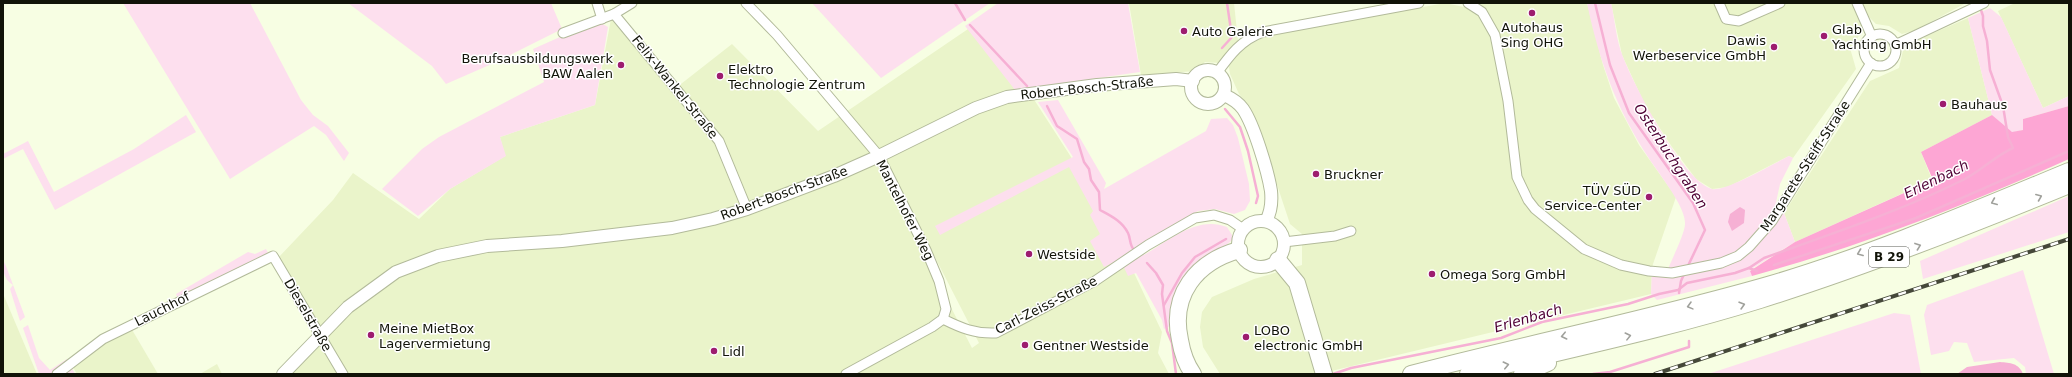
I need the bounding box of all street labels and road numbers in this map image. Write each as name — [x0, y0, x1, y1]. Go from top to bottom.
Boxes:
street label: Felix-Wankel-Straße — [629, 32, 721, 142]
street label: Robert-Bosch-Straße — [1020, 74, 1154, 102]
street label: Margarete-Steiff-Straße — [1757, 98, 1853, 234]
street label: Mantelhofer Weg — [873, 157, 937, 263]
street label: Robert-Bosch-Straße — [719, 163, 849, 223]
road number: B 29 — [1869, 247, 1909, 267]
street label: Carl-Zeiss-Straße — [993, 273, 1099, 337]
street label: Dieselstraße — [281, 276, 335, 354]
street label: Lauchhof — [132, 289, 192, 329]

